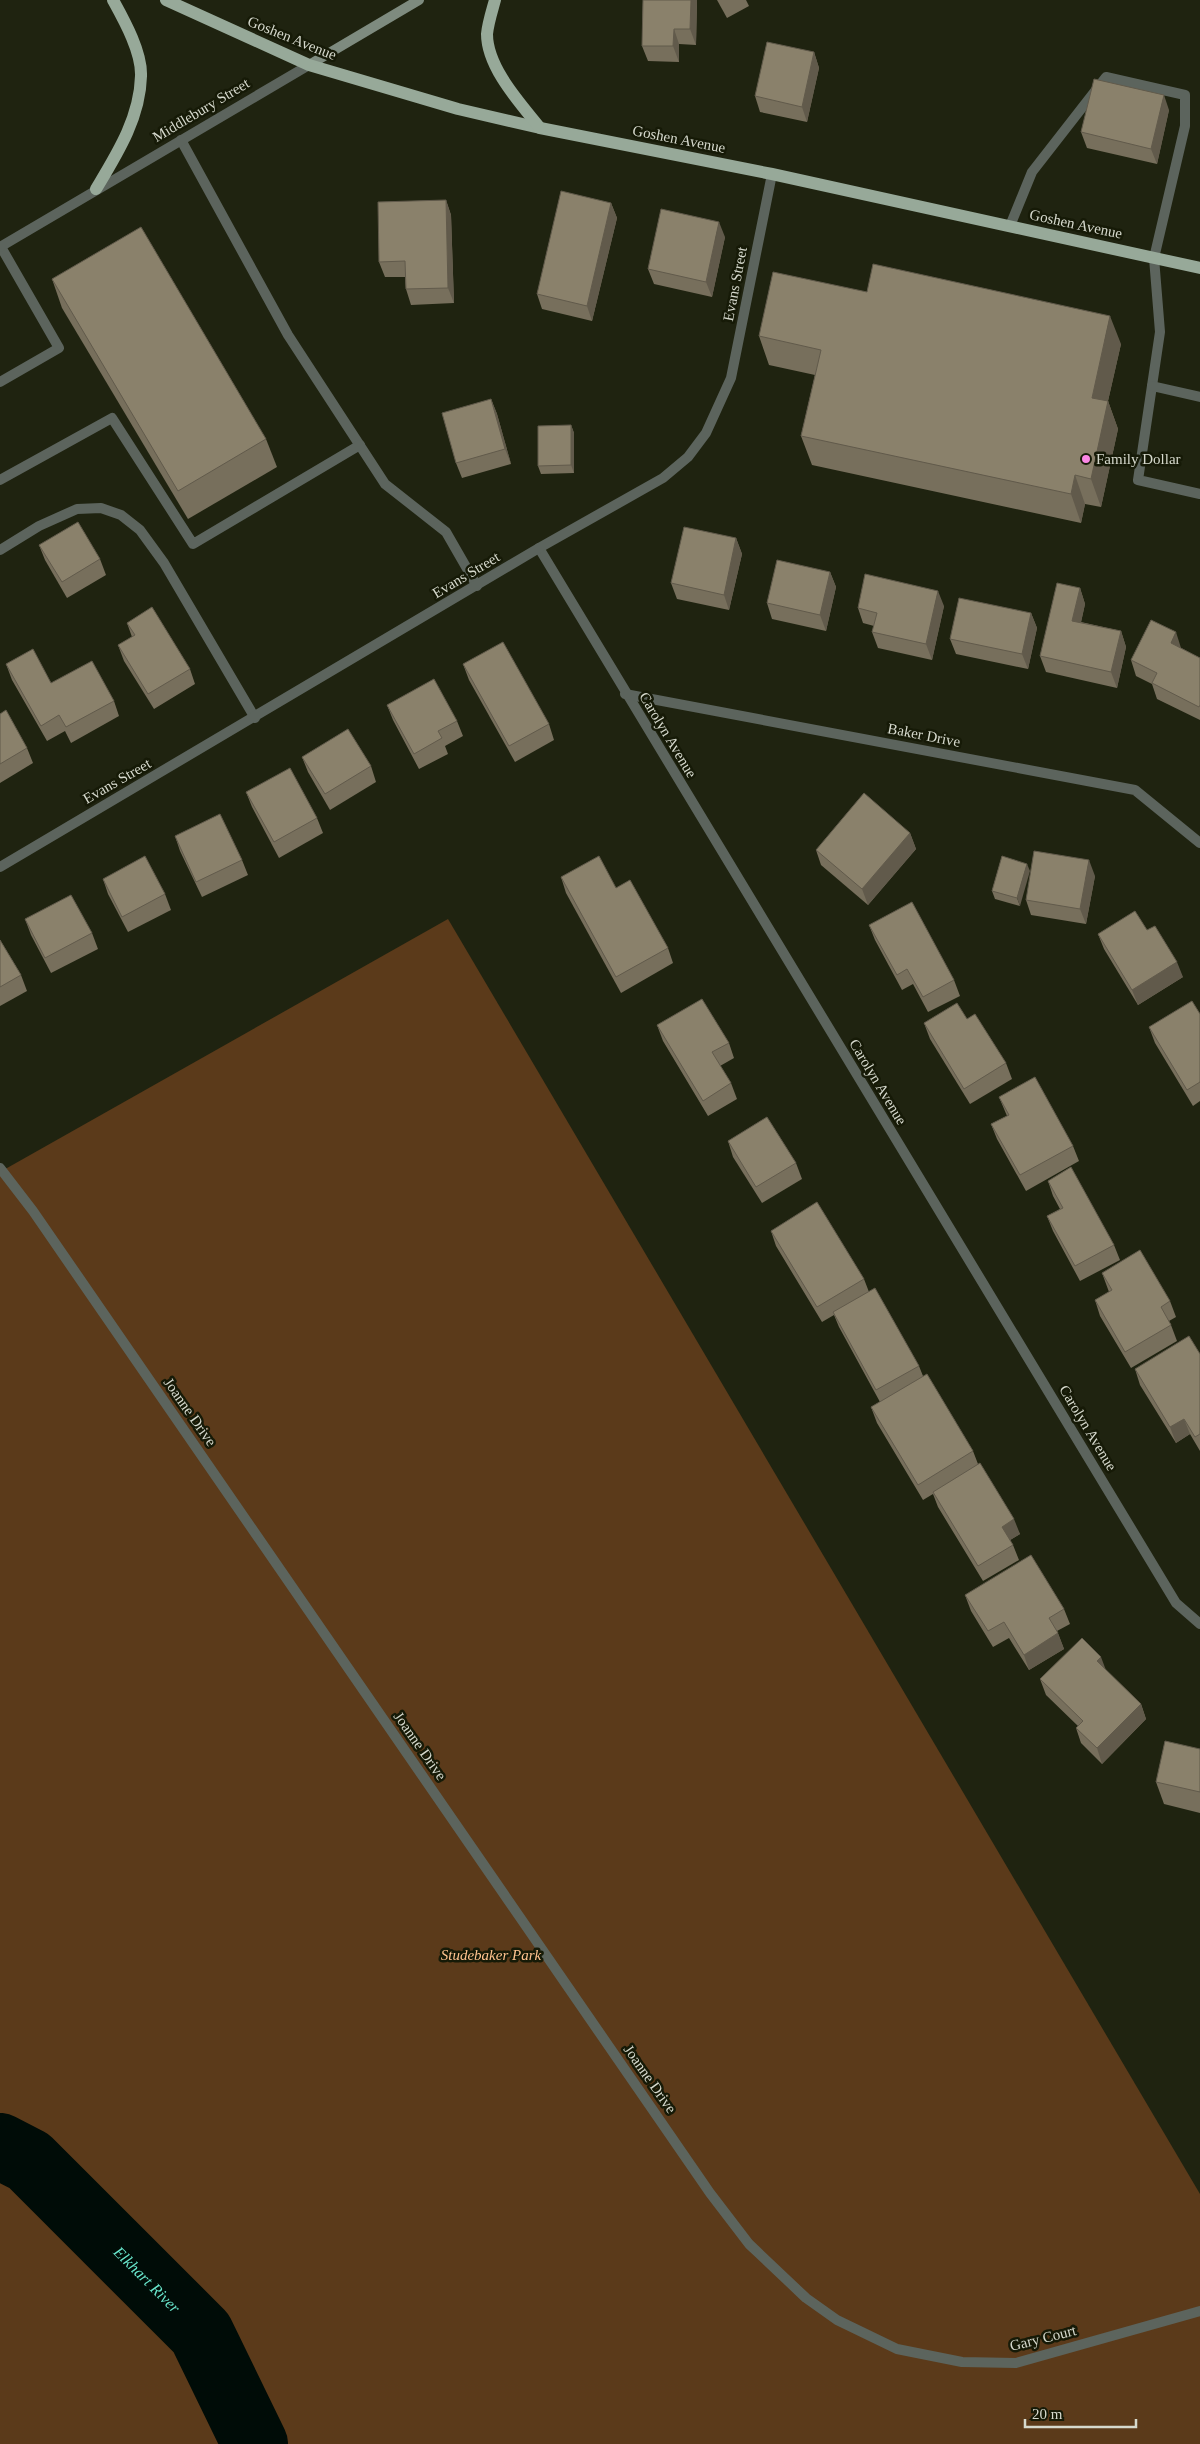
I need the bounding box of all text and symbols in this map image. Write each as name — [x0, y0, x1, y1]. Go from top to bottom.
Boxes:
street label: Goshen Avenue — [245, 13, 339, 63]
street label: Middlebury Street — [150, 75, 253, 145]
street label: Goshen Avenue — [631, 122, 727, 156]
street label: Goshen Avenue — [1028, 206, 1124, 242]
street label: Evans Street — [720, 245, 750, 323]
place label: Family Dollar — [1096, 451, 1181, 467]
marker: Family Dollar — [1080, 453, 1092, 465]
street label: Evans Street — [430, 548, 503, 601]
street label: Carolyn Avenue — [636, 689, 700, 781]
street label: Baker Drive — [886, 720, 962, 750]
street label: Evans Street — [80, 755, 154, 807]
street label: Carolyn Avenue — [846, 1036, 910, 1128]
street label: Joanne Drive — [161, 1375, 220, 1449]
street label: Carolyn Avenue — [1056, 1382, 1120, 1474]
street label: Joanne Drive — [391, 1709, 450, 1783]
park label: Studebaker Park — [441, 1947, 542, 1963]
street label: Joanne Drive — [621, 2042, 680, 2116]
water label: Elkhart River — [110, 2242, 184, 2317]
street label: Gary Court — [1008, 2322, 1079, 2354]
scale bar — [1025, 2396, 1136, 2428]
text: 20 m — [1032, 2406, 1063, 2422]

